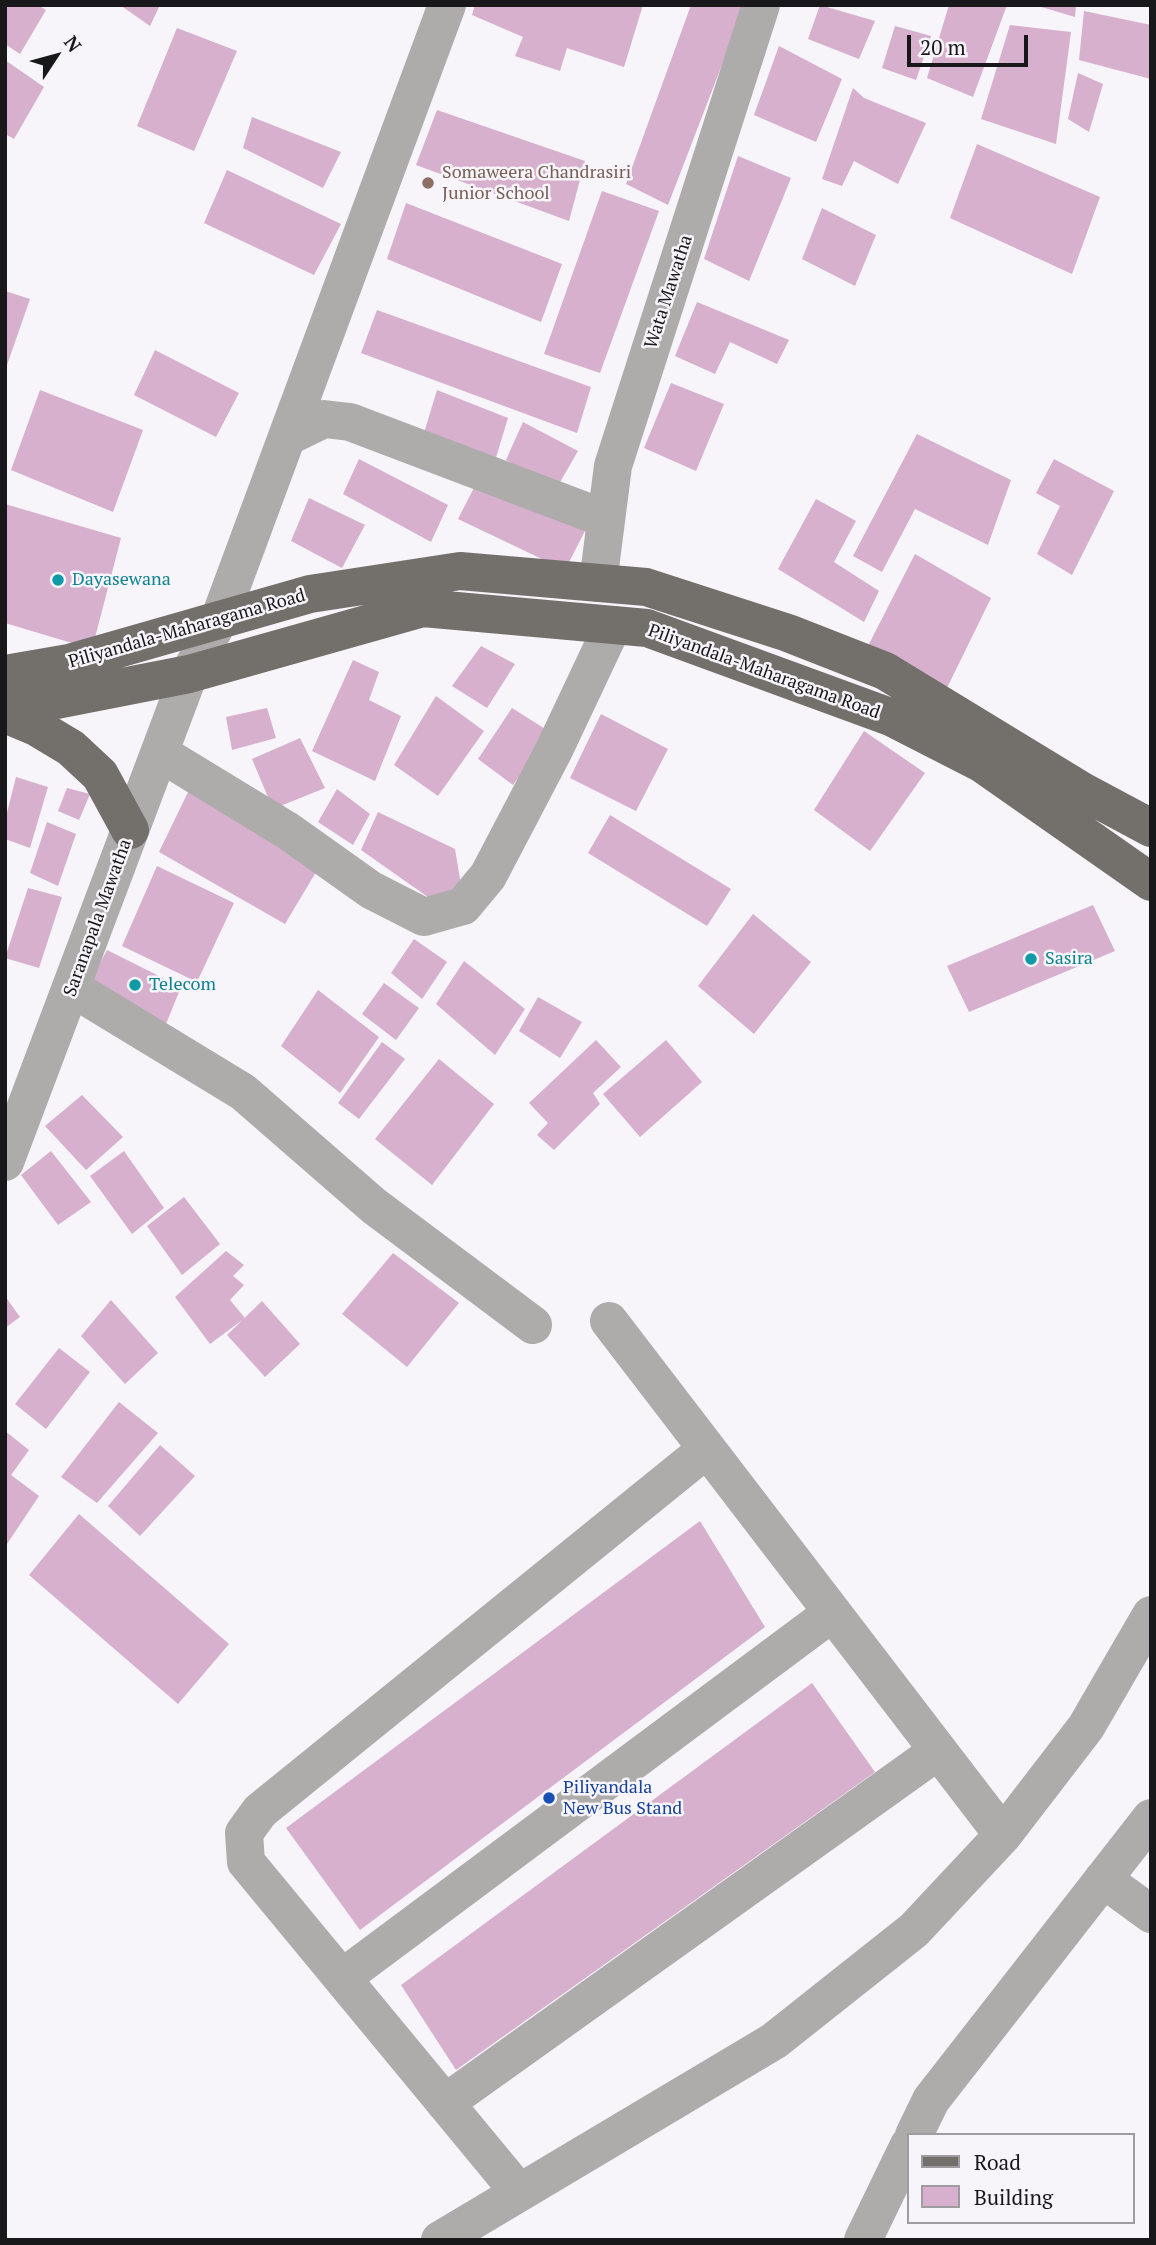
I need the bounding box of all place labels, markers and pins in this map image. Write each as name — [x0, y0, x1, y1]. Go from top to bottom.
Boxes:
place label: Somaweera Chandrasiri Junior School — [442, 162, 631, 204]
marker: Somaweera Chandrasiri Junior School — [420, 175, 436, 191]
place label: Dayasewana — [72, 569, 171, 591]
marker: Dayasewana — [50, 572, 66, 588]
place label: Sasira — [1045, 948, 1093, 970]
marker: Sasira — [1023, 951, 1039, 967]
place label: Telecom — [149, 974, 216, 996]
marker: Telecom — [127, 977, 143, 993]
place label: Piliyandala New Bus Stand — [563, 1777, 682, 1820]
marker: Piliyandala New Bus Stand — [541, 1790, 557, 1806]

